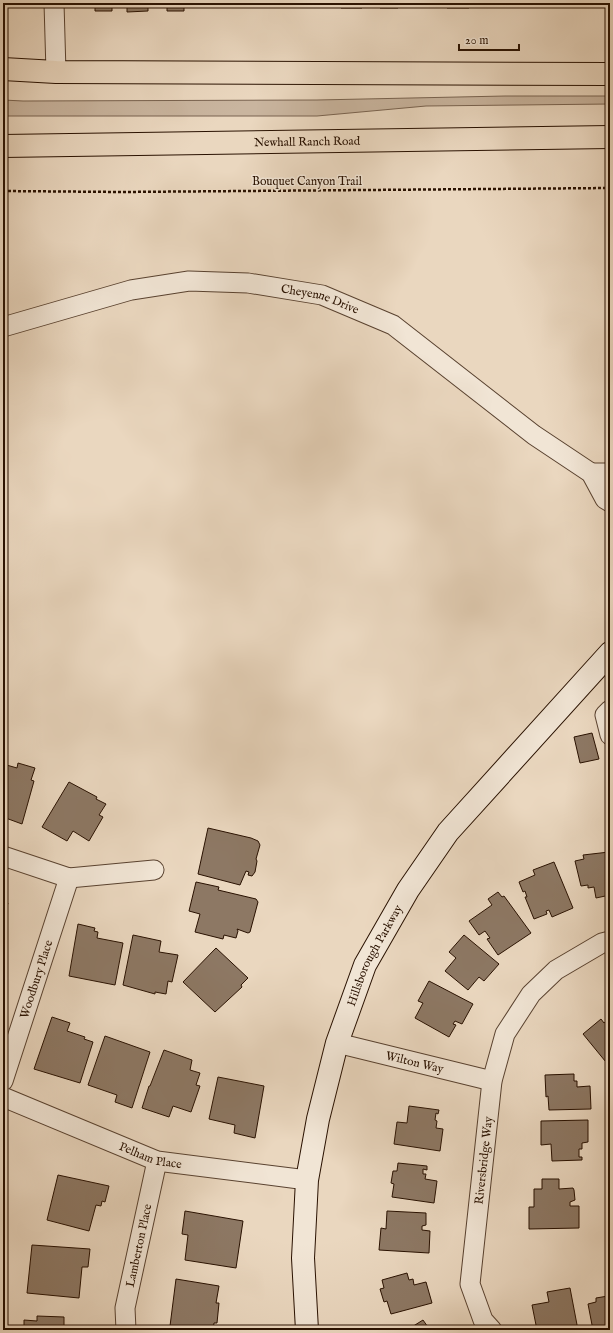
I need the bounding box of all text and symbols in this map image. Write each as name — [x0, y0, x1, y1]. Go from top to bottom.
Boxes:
scale bar — [459, 26, 519, 52]
text: 20 m — [465, 33, 488, 48]
street label: Newhall Ranch Road — [254, 134, 361, 150]
street label: Bouquet Canyon Trail — [252, 174, 363, 190]
street label: Cheyenne Drive — [280, 281, 361, 318]
street label: Hillsborough Parkway — [344, 902, 406, 1008]
street label: Woodbury Place — [17, 938, 56, 1021]
street label: Wilton Way — [384, 1048, 445, 1077]
street label: Riversbridge Way — [472, 1116, 496, 1205]
street label: Pelham Place — [117, 1139, 183, 1172]
street label: Lamberton Place — [123, 1202, 156, 1289]

